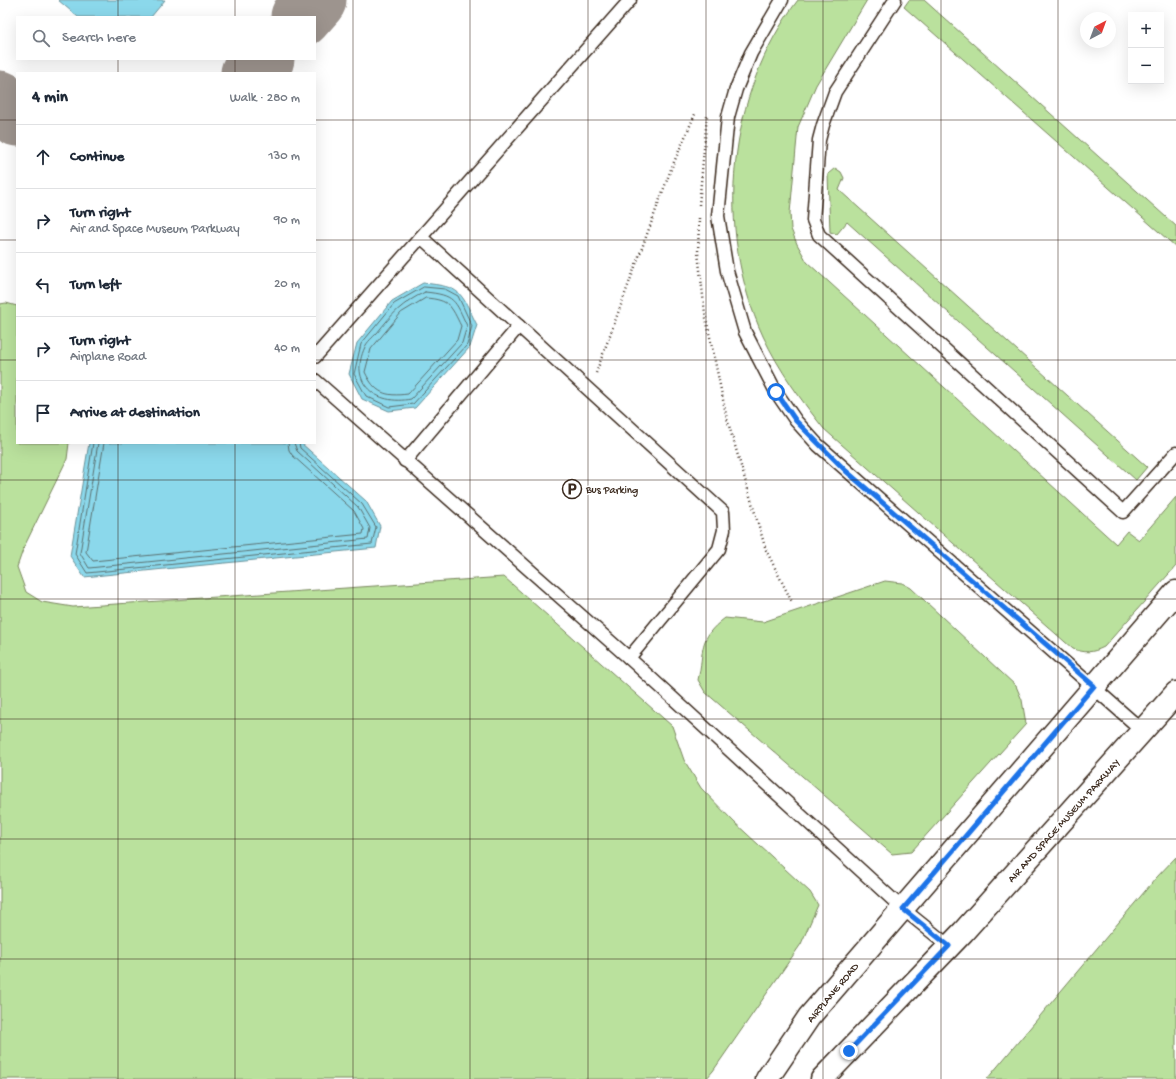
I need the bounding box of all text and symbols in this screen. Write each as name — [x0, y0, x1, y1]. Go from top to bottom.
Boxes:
north arrow — [1080, 12, 1116, 48]
map controls — [1128, 12, 1164, 84]
button: + — [1128, 12, 1164, 48]
search box — [16, 16, 316, 60]
icon: search — [30, 27, 52, 49]
text: Search here — [62, 29, 136, 47]
button: − — [1128, 48, 1164, 84]
text: 4 min — [32, 88, 68, 108]
text: Walk · 280 m — [230, 91, 300, 106]
icon: ahead — [32, 146, 54, 168]
text: Continue — [70, 148, 124, 166]
text: 130 m — [268, 149, 300, 164]
text: Turn right — [70, 204, 130, 222]
icon: right — [32, 210, 54, 232]
text: 90 m — [274, 213, 300, 228]
text: Air and Space Museum Parkway — [70, 222, 240, 237]
icon: left — [32, 274, 54, 296]
text: Turn left — [70, 276, 121, 294]
text: 20 m — [274, 277, 300, 292]
text: Turn right — [70, 332, 130, 350]
icon: right — [32, 338, 54, 360]
text: 40 m — [274, 341, 300, 356]
text: Airplane Road — [70, 350, 146, 365]
route start — [767, 383, 785, 401]
icon: arrive — [32, 402, 54, 424]
text: Arrive at destination — [70, 404, 200, 422]
parking icon: Bus Parking — [561, 478, 583, 500]
place label: Bus Parking — [585, 485, 638, 497]
street label: AIR AND SPACE MUSEUM PARKWAY — [1006, 757, 1123, 886]
street label: AIRPLANE ROAD — [805, 960, 862, 1026]
route end — [840, 1042, 858, 1060]

